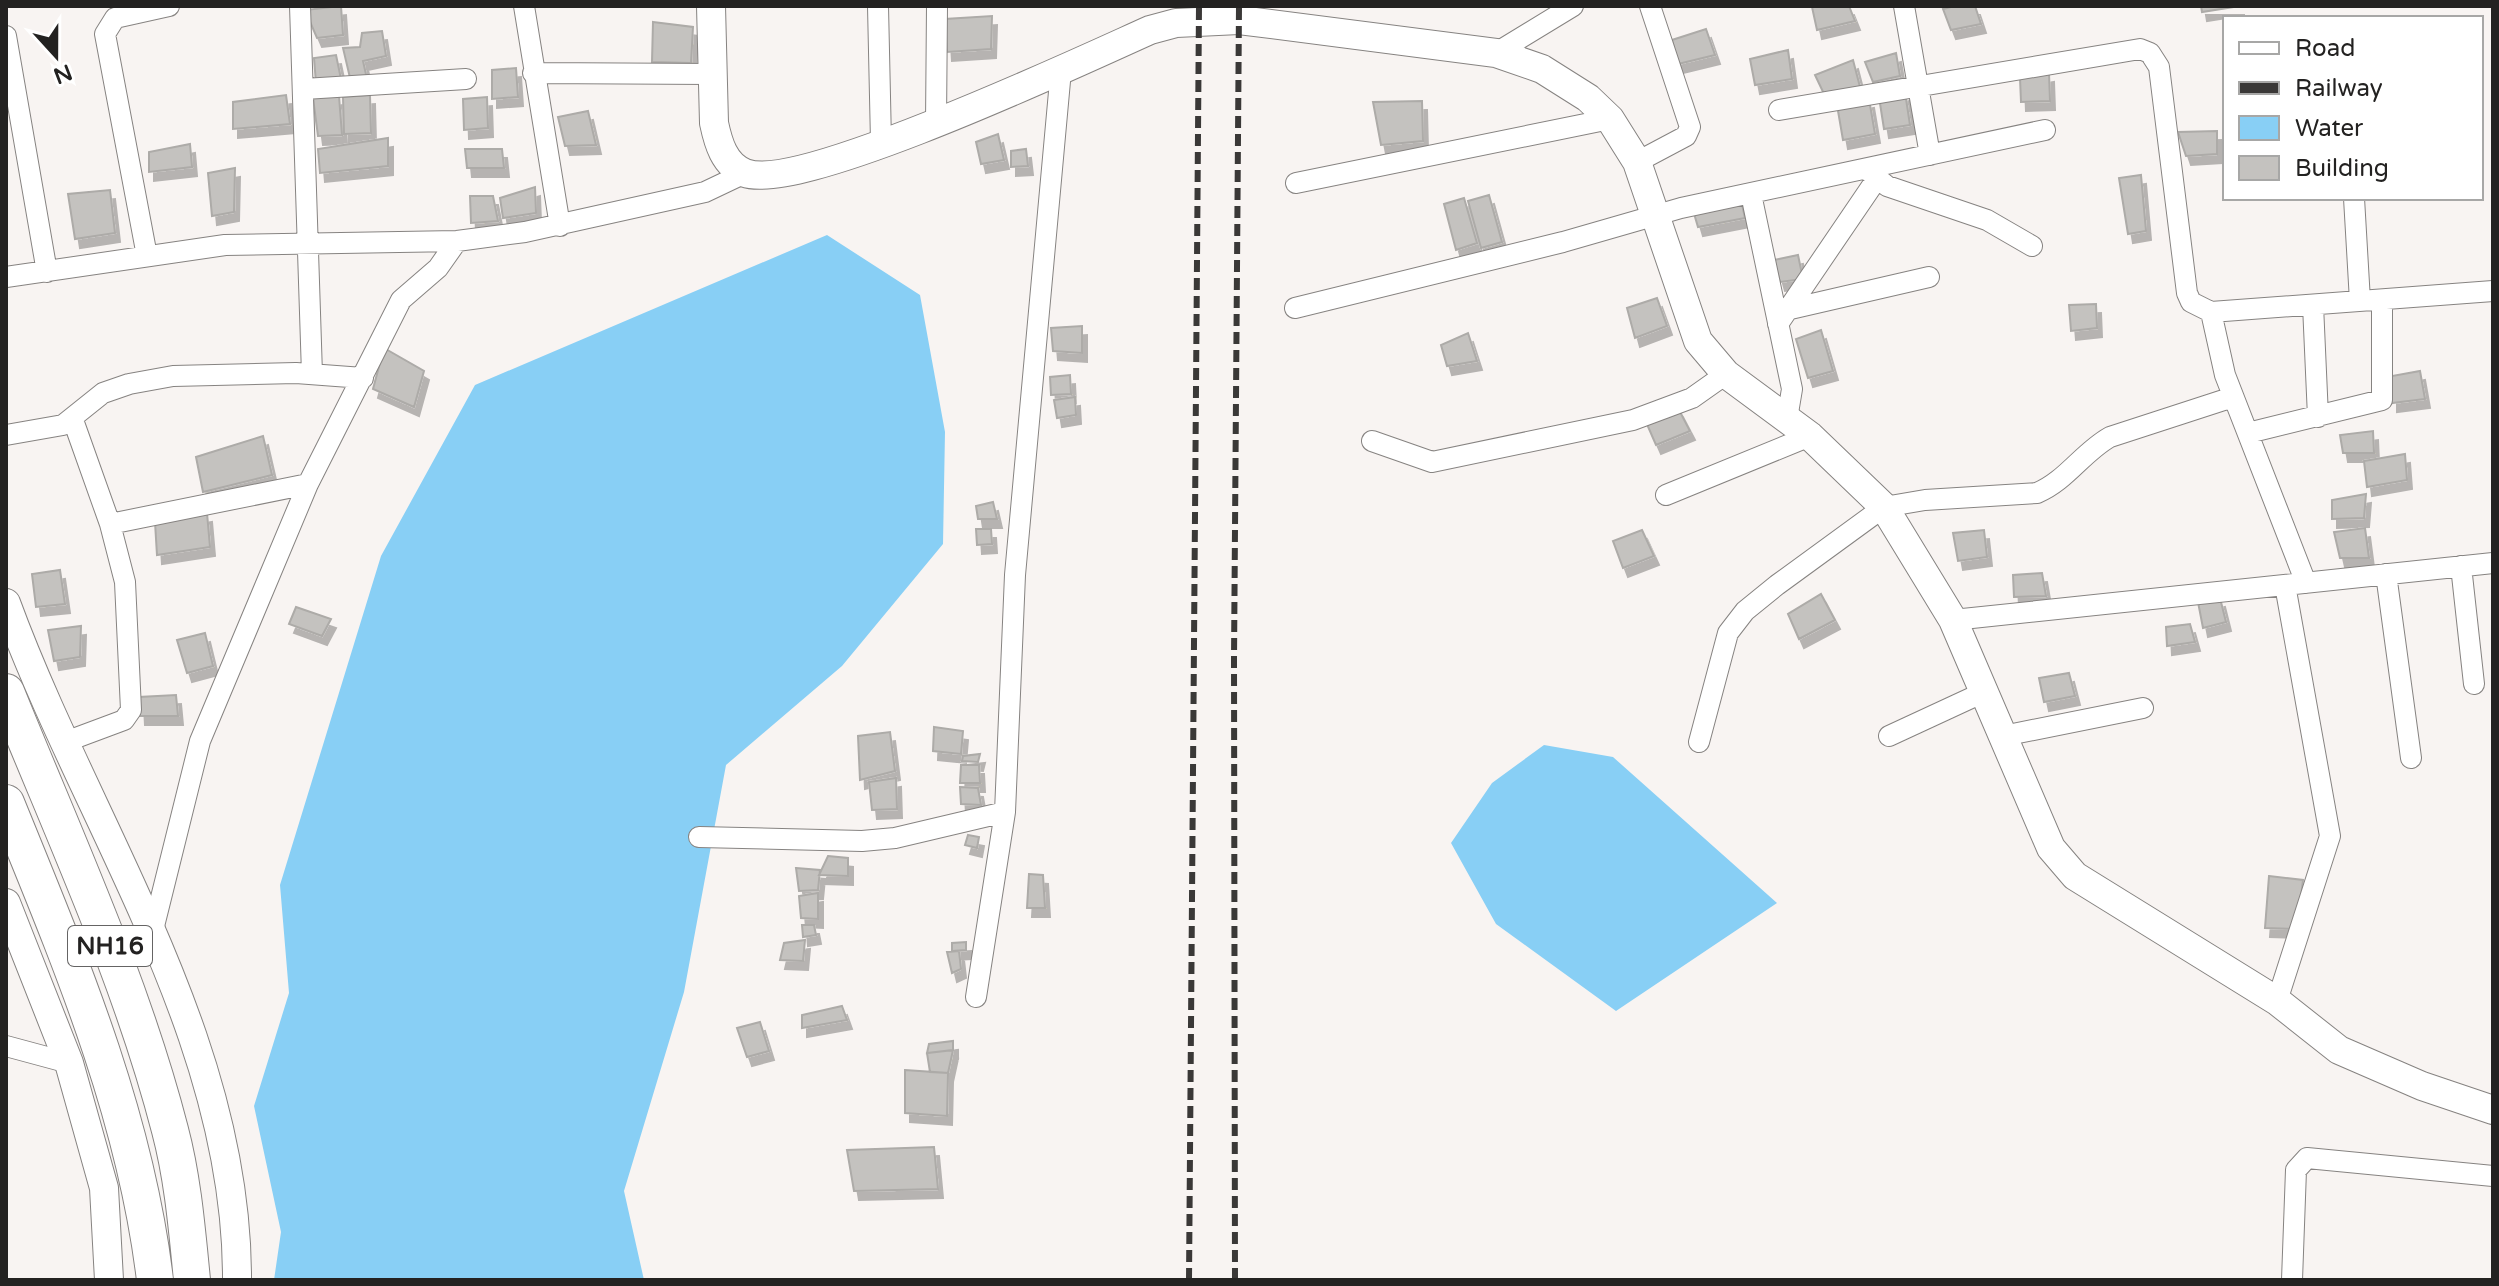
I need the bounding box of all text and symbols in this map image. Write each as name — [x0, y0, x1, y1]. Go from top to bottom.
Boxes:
north arrow — [16, 16, 96, 96]
legend — [2223, 16, 2483, 200]
text: Road — [2295, 34, 2355, 63]
text: N — [50, 58, 76, 89]
text: Railway — [2295, 74, 2383, 103]
text: Water — [2295, 114, 2364, 143]
text: Building — [2295, 154, 2389, 183]
road number: NH16 — [68, 926, 152, 966]

